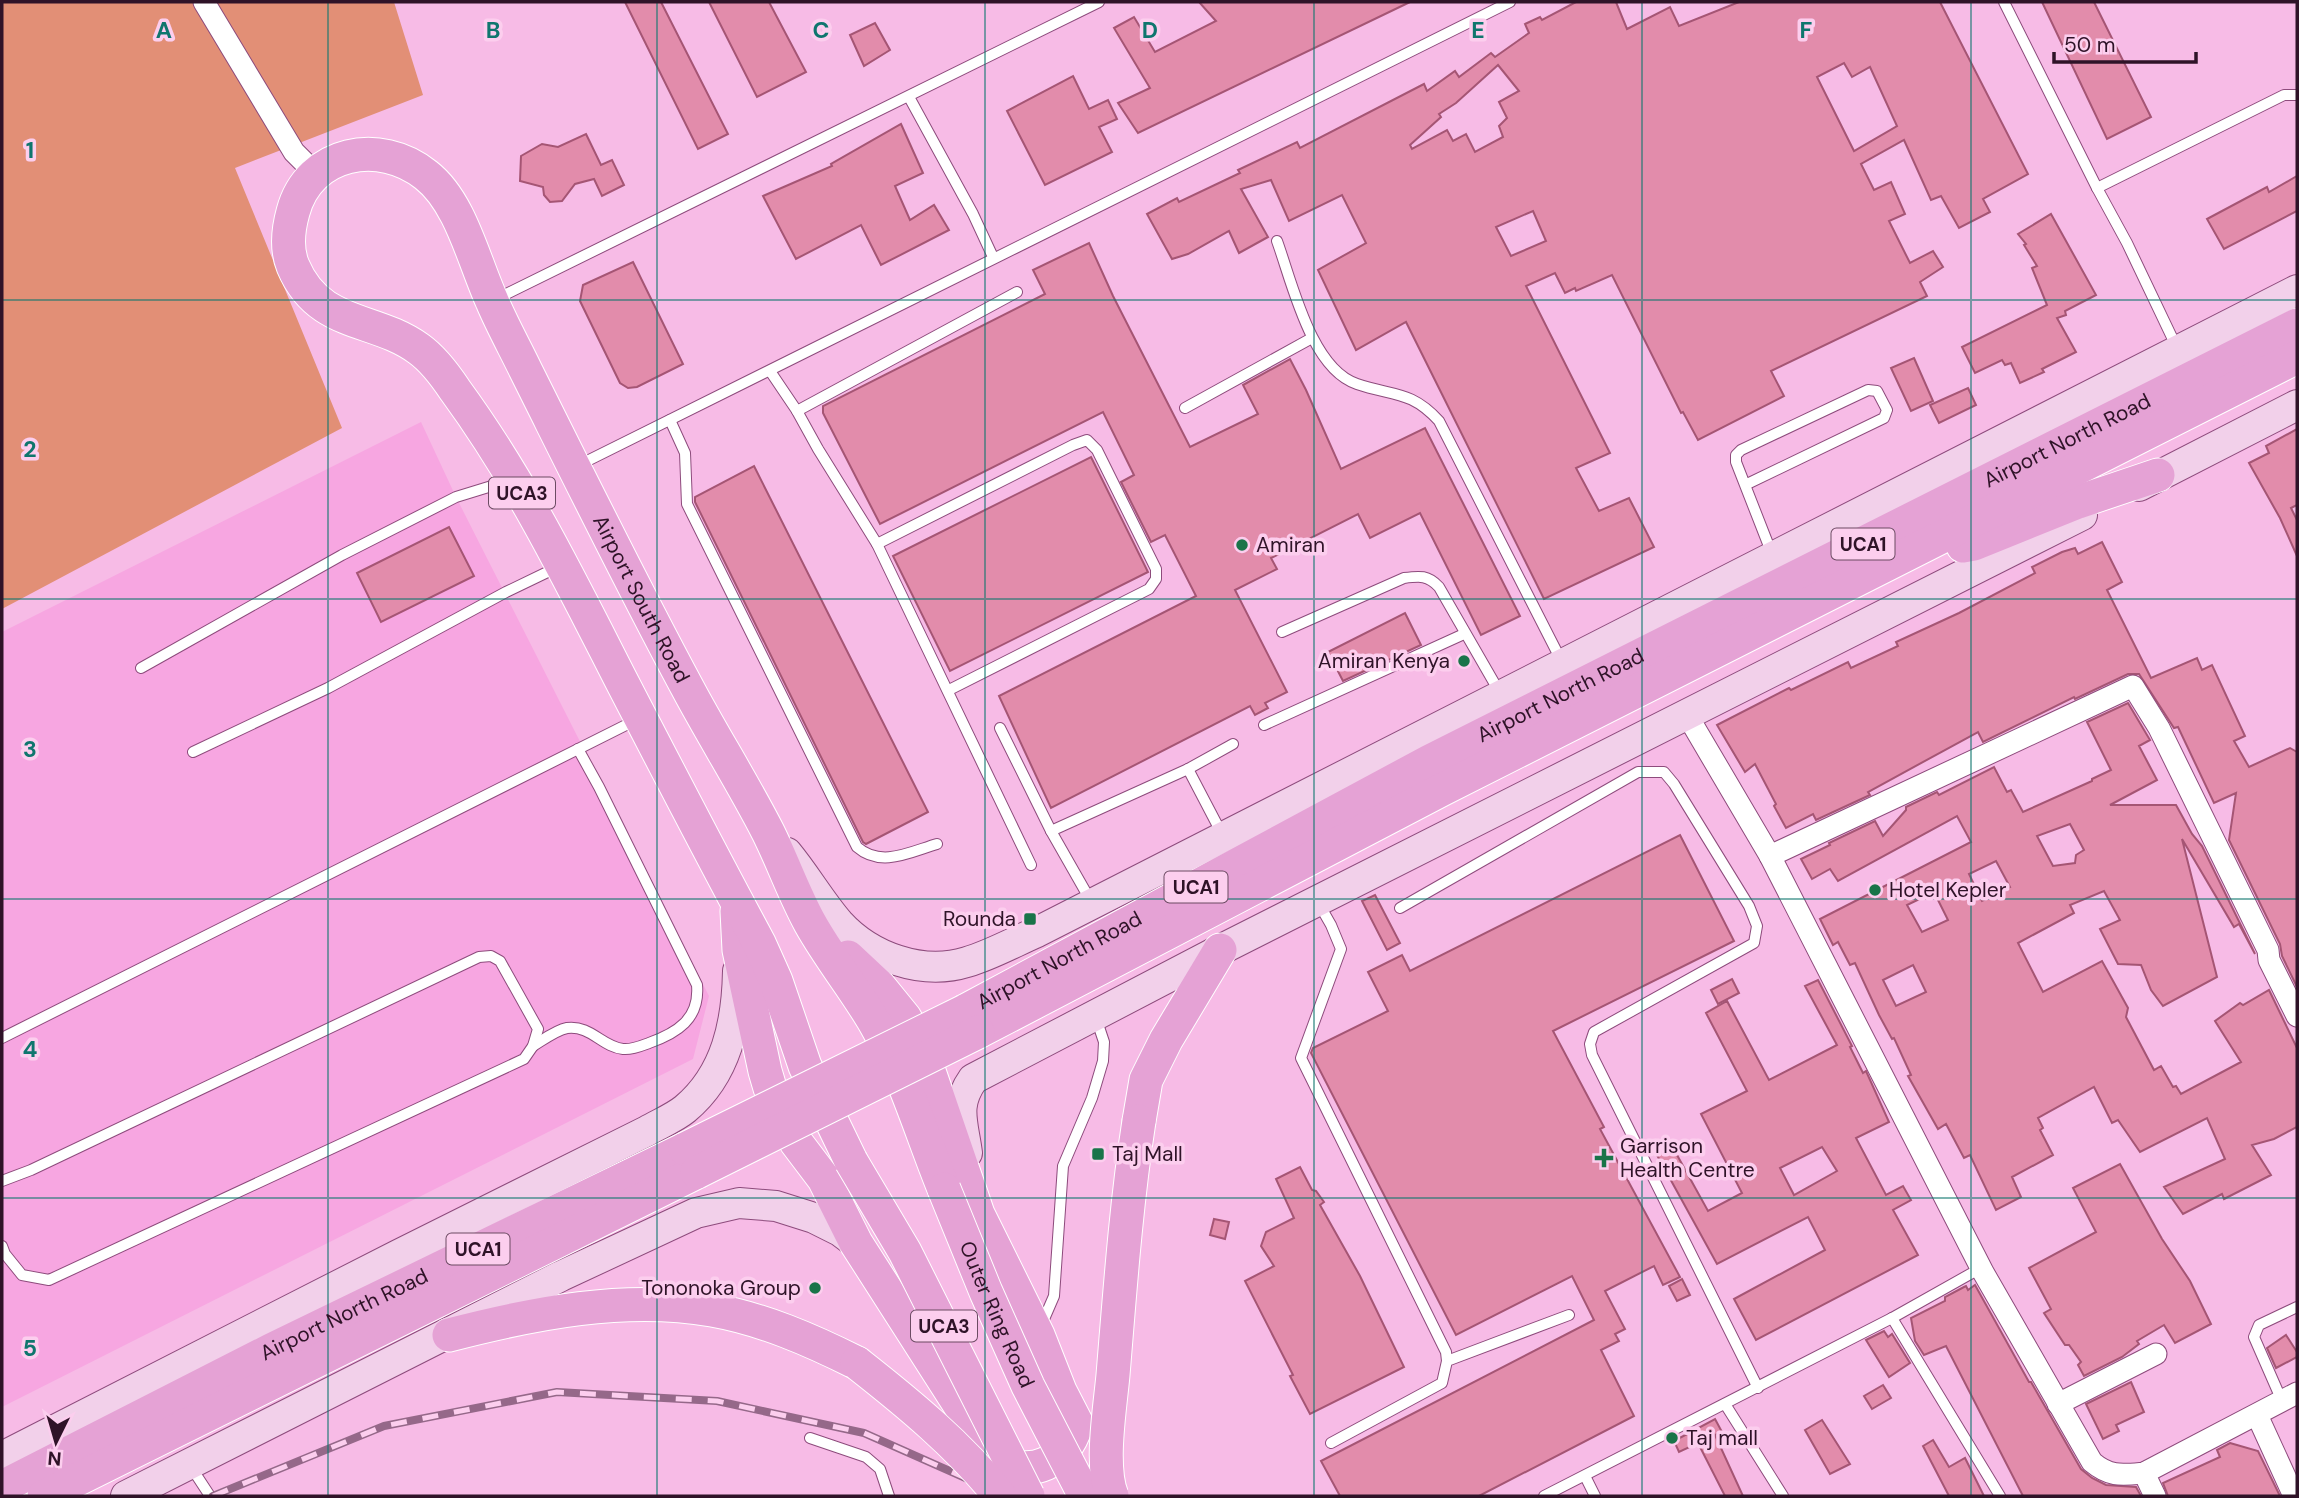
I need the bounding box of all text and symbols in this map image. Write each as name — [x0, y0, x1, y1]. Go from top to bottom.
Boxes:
text: A — [156, 15, 172, 45]
text: B — [486, 15, 500, 45]
text: C — [813, 15, 829, 45]
text: D — [1142, 15, 1158, 45]
text: E — [1471, 15, 1485, 45]
text: F — [1800, 15, 1813, 45]
scale bar — [2054, 21, 2196, 65]
text: 50 m — [2064, 31, 2115, 59]
text: 1 — [26, 135, 34, 165]
street label: Airport North Road — [1979, 387, 2155, 494]
text: 2 — [23, 434, 37, 464]
road number: UCA3 — [489, 478, 555, 508]
street label: Airport South Road — [586, 510, 696, 688]
road number: UCA1 — [1832, 528, 1895, 559]
place label: Amiran — [1256, 531, 1325, 559]
marker: Amiran — [1234, 537, 1250, 553]
street label: Airport North Road — [1472, 642, 1649, 749]
place label: Amiran Kenya — [1318, 647, 1450, 675]
marker: Amiran Kenya — [1456, 653, 1472, 669]
text: 3 — [23, 734, 37, 764]
road number: UCA1 — [1164, 872, 1228, 902]
place label: Hotel Kepler — [1889, 876, 2007, 904]
marker: Hotel Kepler — [1867, 882, 1883, 898]
place label: Rounda — [943, 905, 1016, 933]
street label: Airport North Road — [972, 905, 1147, 1016]
marker: Rounda — [1022, 911, 1038, 927]
text: 4 — [23, 1034, 38, 1064]
place label: Garrison Health Centre — [1620, 1132, 1755, 1184]
place label: Taj Mall — [1112, 1140, 1183, 1168]
marker: Taj Mall — [1090, 1146, 1106, 1162]
marker: Garrison Health Centre — [1594, 1148, 1614, 1168]
road number: UCA1 — [447, 1233, 510, 1264]
street label: Outer Ring Road — [953, 1237, 1041, 1392]
street label: Airport North Road — [255, 1262, 433, 1367]
place label: Tononoka Group — [641, 1274, 801, 1302]
marker: Tononoka Group — [807, 1280, 823, 1296]
road number: UCA3 — [911, 1310, 977, 1342]
text: 5 — [23, 1333, 37, 1363]
north arrow — [21, 1407, 91, 1477]
place label: Taj mall — [1686, 1424, 1758, 1452]
marker: Taj mall — [1664, 1430, 1680, 1446]
text: N — [47, 1445, 63, 1471]

